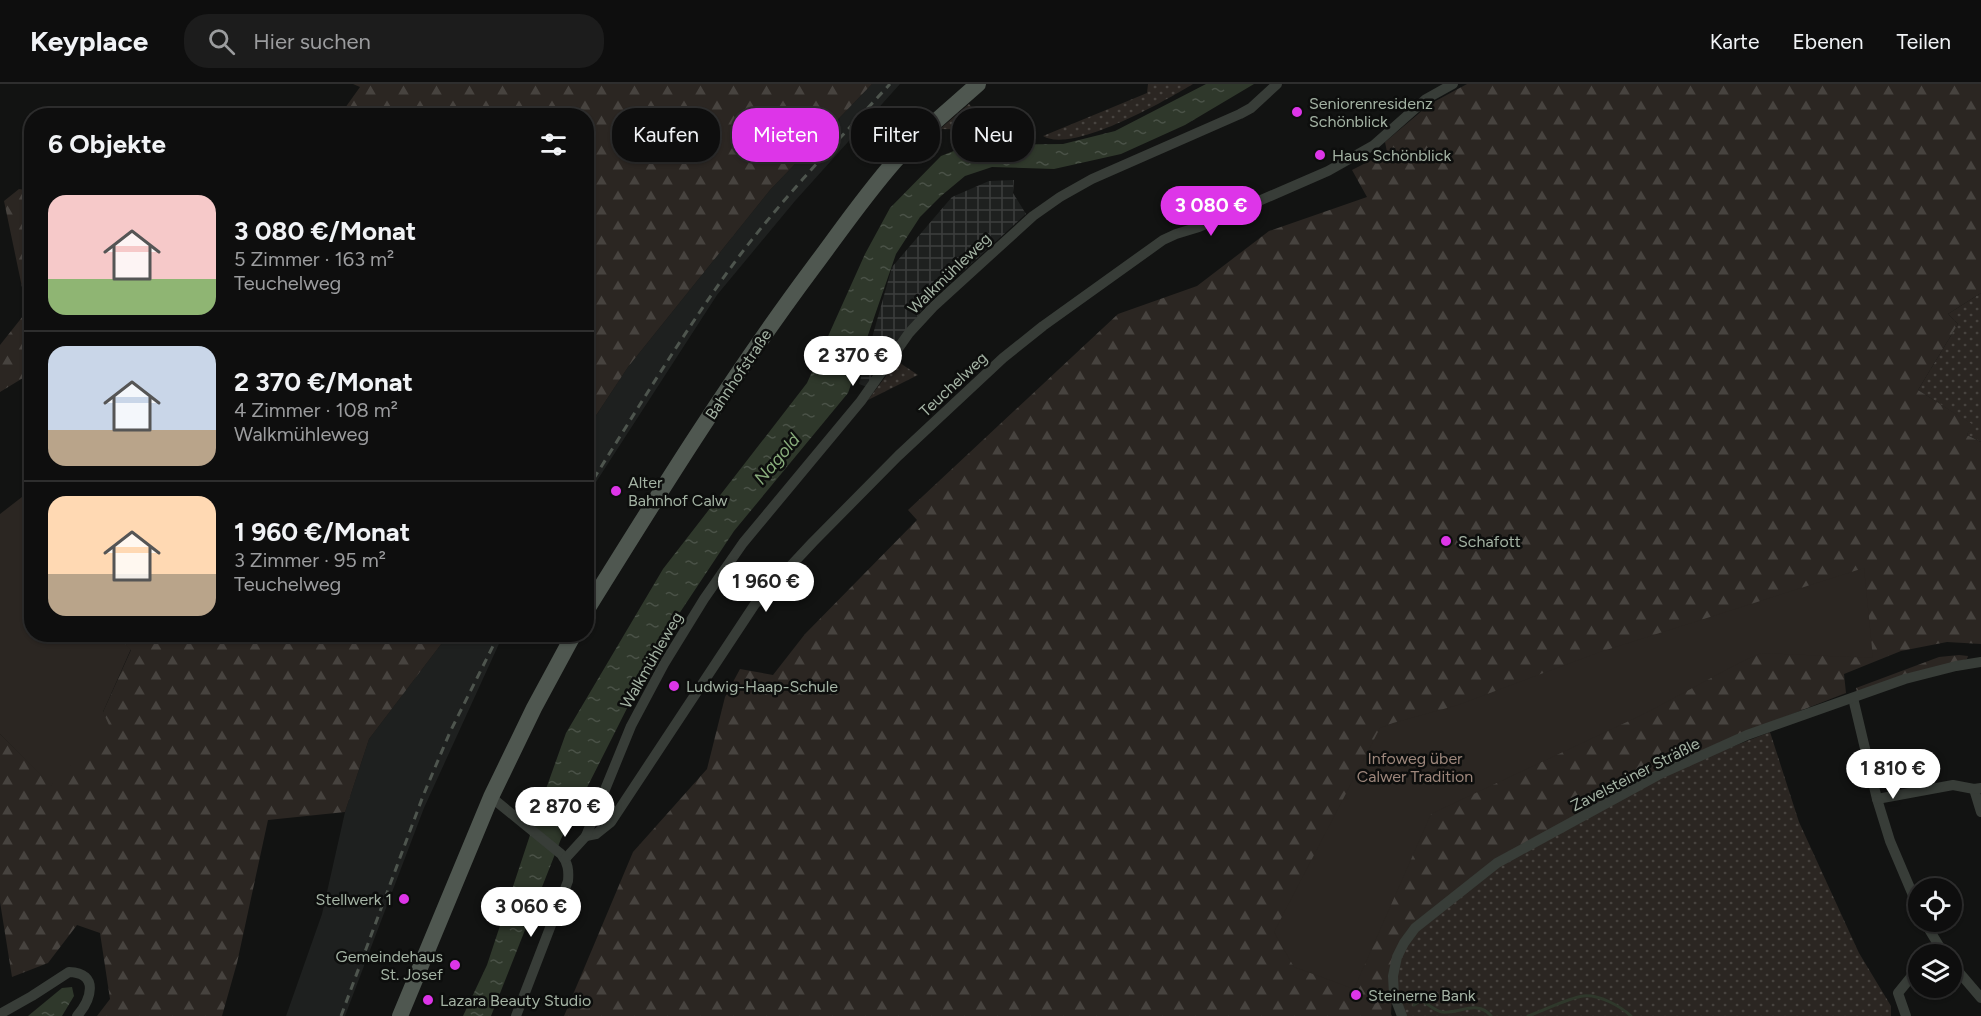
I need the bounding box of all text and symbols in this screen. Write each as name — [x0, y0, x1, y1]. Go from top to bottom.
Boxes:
search box — [184, 14, 604, 68]
text: Keyplace — [30, 24, 148, 58]
icon: search — [205, 25, 238, 58]
text: Hier suchen — [253, 28, 371, 55]
text: Karte — [1710, 29, 1759, 54]
text: Ebenen — [1792, 29, 1864, 54]
text: Teilen — [1897, 29, 1951, 54]
place label: Seniorenresidenz Schönblick — [1309, 94, 1433, 131]
marker: Seniorenresidenz Schönblick — [1290, 105, 1304, 119]
chip: Kaufen — [612, 108, 720, 162]
chip: Mieten — [732, 108, 839, 162]
chip: Filter — [851, 108, 940, 162]
chip: Neu — [952, 108, 1034, 162]
text: 6 Objekte — [48, 128, 166, 160]
icon: filters — [537, 128, 570, 161]
place label: Haus Schönblick — [1332, 146, 1451, 165]
marker: Haus Schönblick — [1313, 148, 1327, 162]
pin: 3 080 € — [1156, 186, 1266, 237]
text: 3 080 € — [1175, 193, 1247, 217]
text: 3 080 €/Monat — [234, 215, 416, 247]
icon: home — [96, 219, 168, 291]
street label: Walkmühleweg — [904, 229, 995, 318]
text: 5 Zimmer · 163 m² — [234, 247, 394, 271]
text: Teuchelweg — [234, 271, 341, 295]
street label: Bahnhofstraße — [701, 325, 776, 423]
pin: 2 370 € — [798, 336, 908, 387]
text: 2 370 € — [818, 343, 888, 367]
street label: Teuchelweg — [915, 348, 991, 421]
text: 2 370 €/Monat — [234, 366, 413, 398]
icon: home — [96, 370, 168, 442]
text: 4 Zimmer · 108 m² — [234, 398, 398, 422]
text: Walkmühleweg — [234, 422, 369, 446]
water label: Nagold — [749, 429, 805, 489]
place label: Alter Bahnhof Calw — [628, 473, 728, 510]
marker: Alter Bahnhof Calw — [609, 484, 623, 498]
text: 1 960 €/Monat — [234, 516, 410, 548]
icon: home — [96, 520, 168, 592]
place label: Schafott — [1458, 532, 1521, 551]
marker: Schafott — [1439, 534, 1453, 548]
text: 3 Zimmer · 95 m² — [234, 548, 386, 572]
pin: 1 960 € — [711, 562, 821, 613]
text: 1 960 € — [732, 569, 800, 593]
text: Teuchelweg — [234, 572, 341, 596]
street label: Walkmühleweg — [616, 609, 687, 712]
place label: Ludwig-Haap-Schule — [686, 677, 838, 696]
marker: Ludwig-Haap-Schule — [667, 679, 681, 693]
street label: Zavelsteiner Sträßle — [1568, 734, 1703, 815]
park label: Infoweg über Calwer Tradition — [1357, 749, 1473, 786]
pin: 1 810 € — [1838, 749, 1948, 800]
text: 1 810 € — [1860, 756, 1926, 780]
pin: 2 870 € — [510, 787, 620, 838]
text: 2 870 € — [529, 794, 601, 818]
map controls — [1908, 878, 1962, 998]
button: locate — [1908, 878, 1962, 932]
pin: 3 060 € — [476, 887, 586, 938]
place label: Stellwerk 1 — [316, 890, 392, 909]
marker: Stellwerk 1 — [397, 892, 411, 906]
text: 3 060 € — [495, 894, 567, 918]
button: layers — [1908, 944, 1962, 998]
place label: Gemeindehaus St. Josef — [336, 947, 443, 984]
marker: Gemeindehaus St. Josef — [448, 958, 462, 972]
place label: Steinerne Bank — [1368, 986, 1476, 1005]
marker: Steinerne Bank — [1349, 988, 1363, 1002]
place label: Lazara Beauty Studio — [440, 991, 591, 1010]
marker: Lazara Beauty Studio — [421, 993, 435, 1007]

